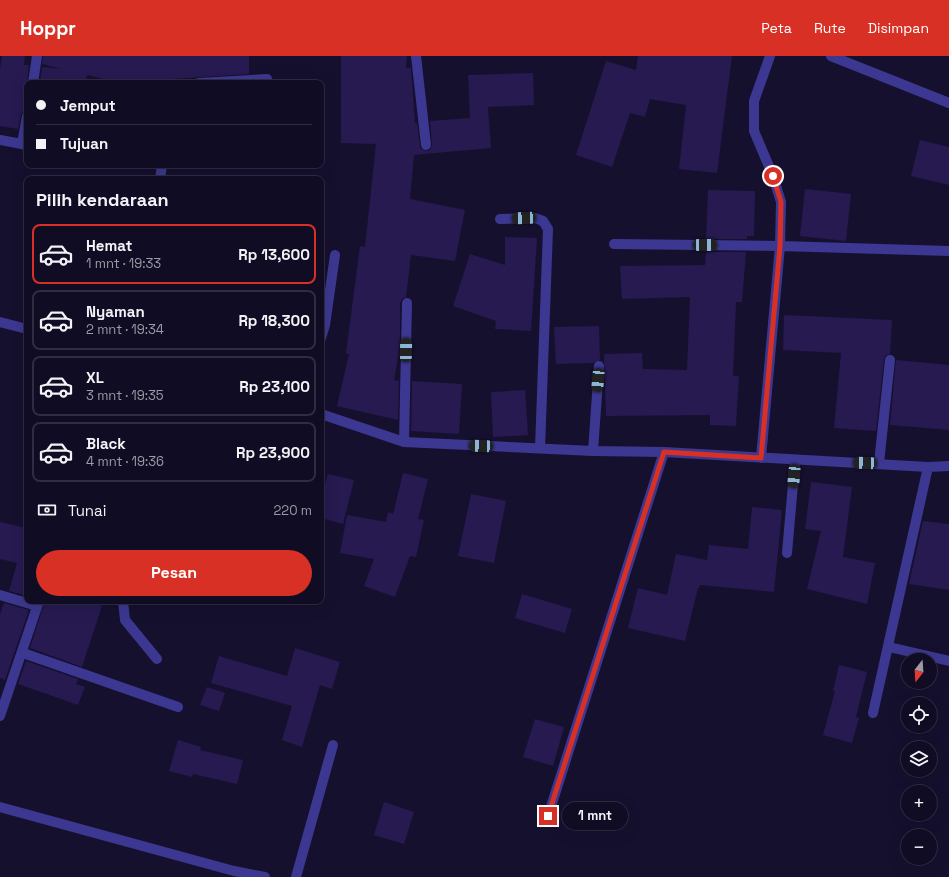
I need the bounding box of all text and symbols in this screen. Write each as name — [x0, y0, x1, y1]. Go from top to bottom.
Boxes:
text: Hoppr — [20, 16, 76, 41]
text: Peta — [761, 19, 792, 37]
text: Rute — [814, 19, 846, 37]
text: Disimpan — [868, 19, 929, 37]
text: Jemput — [60, 96, 116, 115]
text: Tujuan — [60, 134, 108, 153]
route start — [764, 167, 782, 185]
text: Pilih kendaraan — [36, 188, 169, 211]
car — [512, 212, 536, 224]
icon: car — [38, 236, 74, 272]
text: Hemat — [86, 236, 132, 255]
car — [693, 239, 717, 251]
text: Rp 13,600 — [238, 245, 310, 264]
text: 1 mnt · 19:33 — [86, 255, 161, 272]
icon: car — [38, 302, 74, 338]
text: Nyaman — [86, 302, 145, 321]
text: Rp 18,300 — [238, 311, 310, 330]
text: 2 mnt · 19:34 — [86, 321, 164, 338]
car — [400, 338, 412, 362]
icon: car — [38, 368, 74, 404]
text: XL — [86, 368, 104, 387]
car — [591, 368, 605, 392]
text: Rp 23,100 — [239, 377, 310, 396]
text: 3 mnt · 19:35 — [86, 387, 164, 404]
icon: car — [38, 434, 74, 470]
text: Black — [86, 434, 126, 453]
car — [469, 440, 493, 452]
text: Rp 23,900 — [236, 443, 310, 462]
text: 4 mnt · 19:36 — [86, 453, 164, 470]
car — [853, 457, 877, 469]
car — [787, 464, 801, 488]
icon: cash — [36, 499, 58, 521]
text: Tunai — [68, 501, 106, 520]
text: 220 m — [273, 502, 312, 519]
button: Pesan — [36, 550, 312, 596]
north arrow — [901, 653, 937, 689]
map controls — [901, 653, 937, 865]
button: locate — [901, 697, 937, 733]
button: layers — [901, 741, 937, 777]
button: + — [901, 785, 937, 821]
callout: 1 mnt — [562, 802, 628, 830]
route end — [539, 807, 557, 825]
text: 1 mnt — [578, 807, 612, 824]
button: − — [901, 829, 937, 865]

